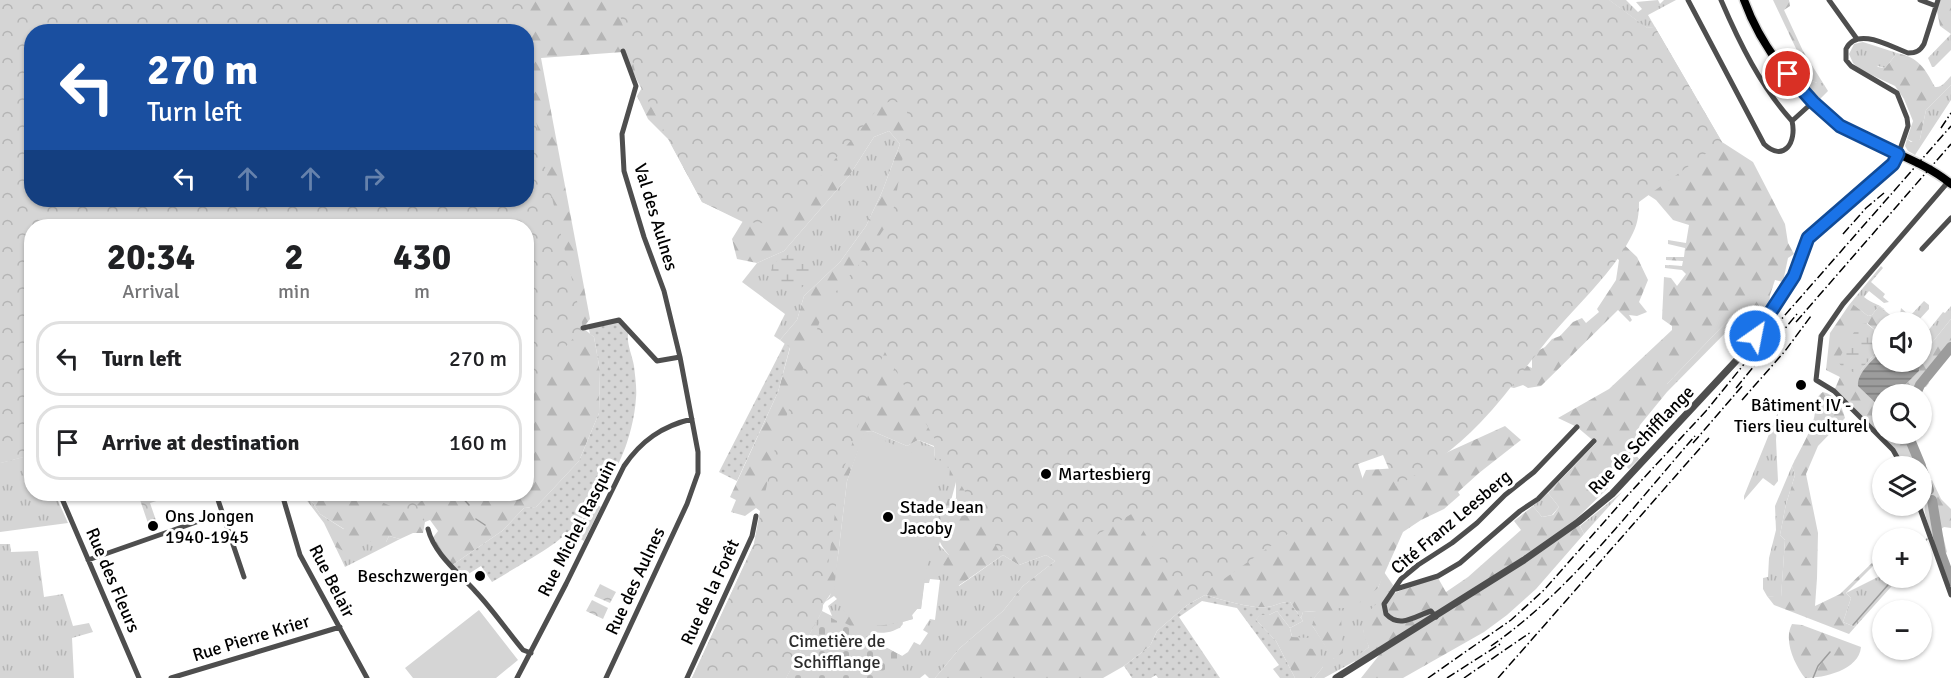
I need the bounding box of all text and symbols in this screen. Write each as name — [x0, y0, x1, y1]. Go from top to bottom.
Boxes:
text: 270 m — [147, 45, 258, 96]
icon: left — [48, 48, 126, 126]
pin — [1762, 48, 1813, 99]
icon: arrive — [1771, 57, 1804, 90]
text: Turn left — [147, 96, 242, 129]
street label: Val des Aulnes — [629, 161, 683, 273]
icon: left — [168, 162, 201, 195]
icon: ahead — [231, 162, 264, 195]
icon: ahead — [294, 162, 327, 195]
icon: right — [357, 162, 390, 195]
text: 20:34 — [107, 235, 195, 280]
text: 2 — [284, 235, 304, 280]
text: 430 — [393, 235, 451, 280]
text: Arrival — [122, 279, 180, 304]
text: min — [278, 279, 310, 304]
text: m — [414, 279, 430, 304]
position arrow — [1723, 304, 1787, 368]
map controls — [1872, 312, 1932, 660]
button: sound — [1872, 312, 1932, 372]
icon: left — [51, 342, 84, 375]
text: Turn left — [102, 345, 182, 372]
text: 270 m — [449, 345, 507, 372]
marker: Bâtiment IV - Tiers lieu culturel — [1794, 378, 1808, 392]
street label: Rue de Schifflange — [1583, 381, 1699, 499]
button: search — [1872, 384, 1932, 444]
place label: Bâtiment IV - Tiers lieu culturel — [1734, 394, 1868, 437]
icon: arrive — [51, 426, 84, 459]
text: Arrive at destination — [102, 429, 299, 456]
text: 160 m — [449, 429, 507, 456]
street label: Rue Michel Rasquin — [533, 456, 621, 600]
button: layers — [1872, 456, 1932, 516]
place label: Martesbierg — [1058, 463, 1151, 485]
street label: Cité Franz Leesberg — [1386, 465, 1516, 579]
marker: Martesbierg — [1039, 467, 1053, 481]
place label: Stade Jean Jacoby — [900, 496, 984, 539]
place label: Ons Jongen 1940-1945 — [165, 505, 254, 548]
marker: Stade Jean Jacoby — [881, 510, 895, 524]
marker: Ons Jongen 1940-1945 — [146, 519, 160, 533]
street label: Rue des Fleurs — [81, 524, 145, 636]
street label: Rue des Aulnes — [600, 524, 670, 638]
button: + — [1872, 528, 1932, 588]
street label: Rue de la Forêt — [676, 536, 744, 648]
street label: Rue Belair — [304, 541, 360, 622]
place label: Beschzwergen — [357, 565, 468, 587]
marker: Beschzwergen — [473, 569, 487, 583]
button: − — [1872, 600, 1932, 660]
street label: Rue Pierre Krier — [190, 610, 313, 666]
park label: Cimetière de Schifflange — [788, 630, 886, 673]

